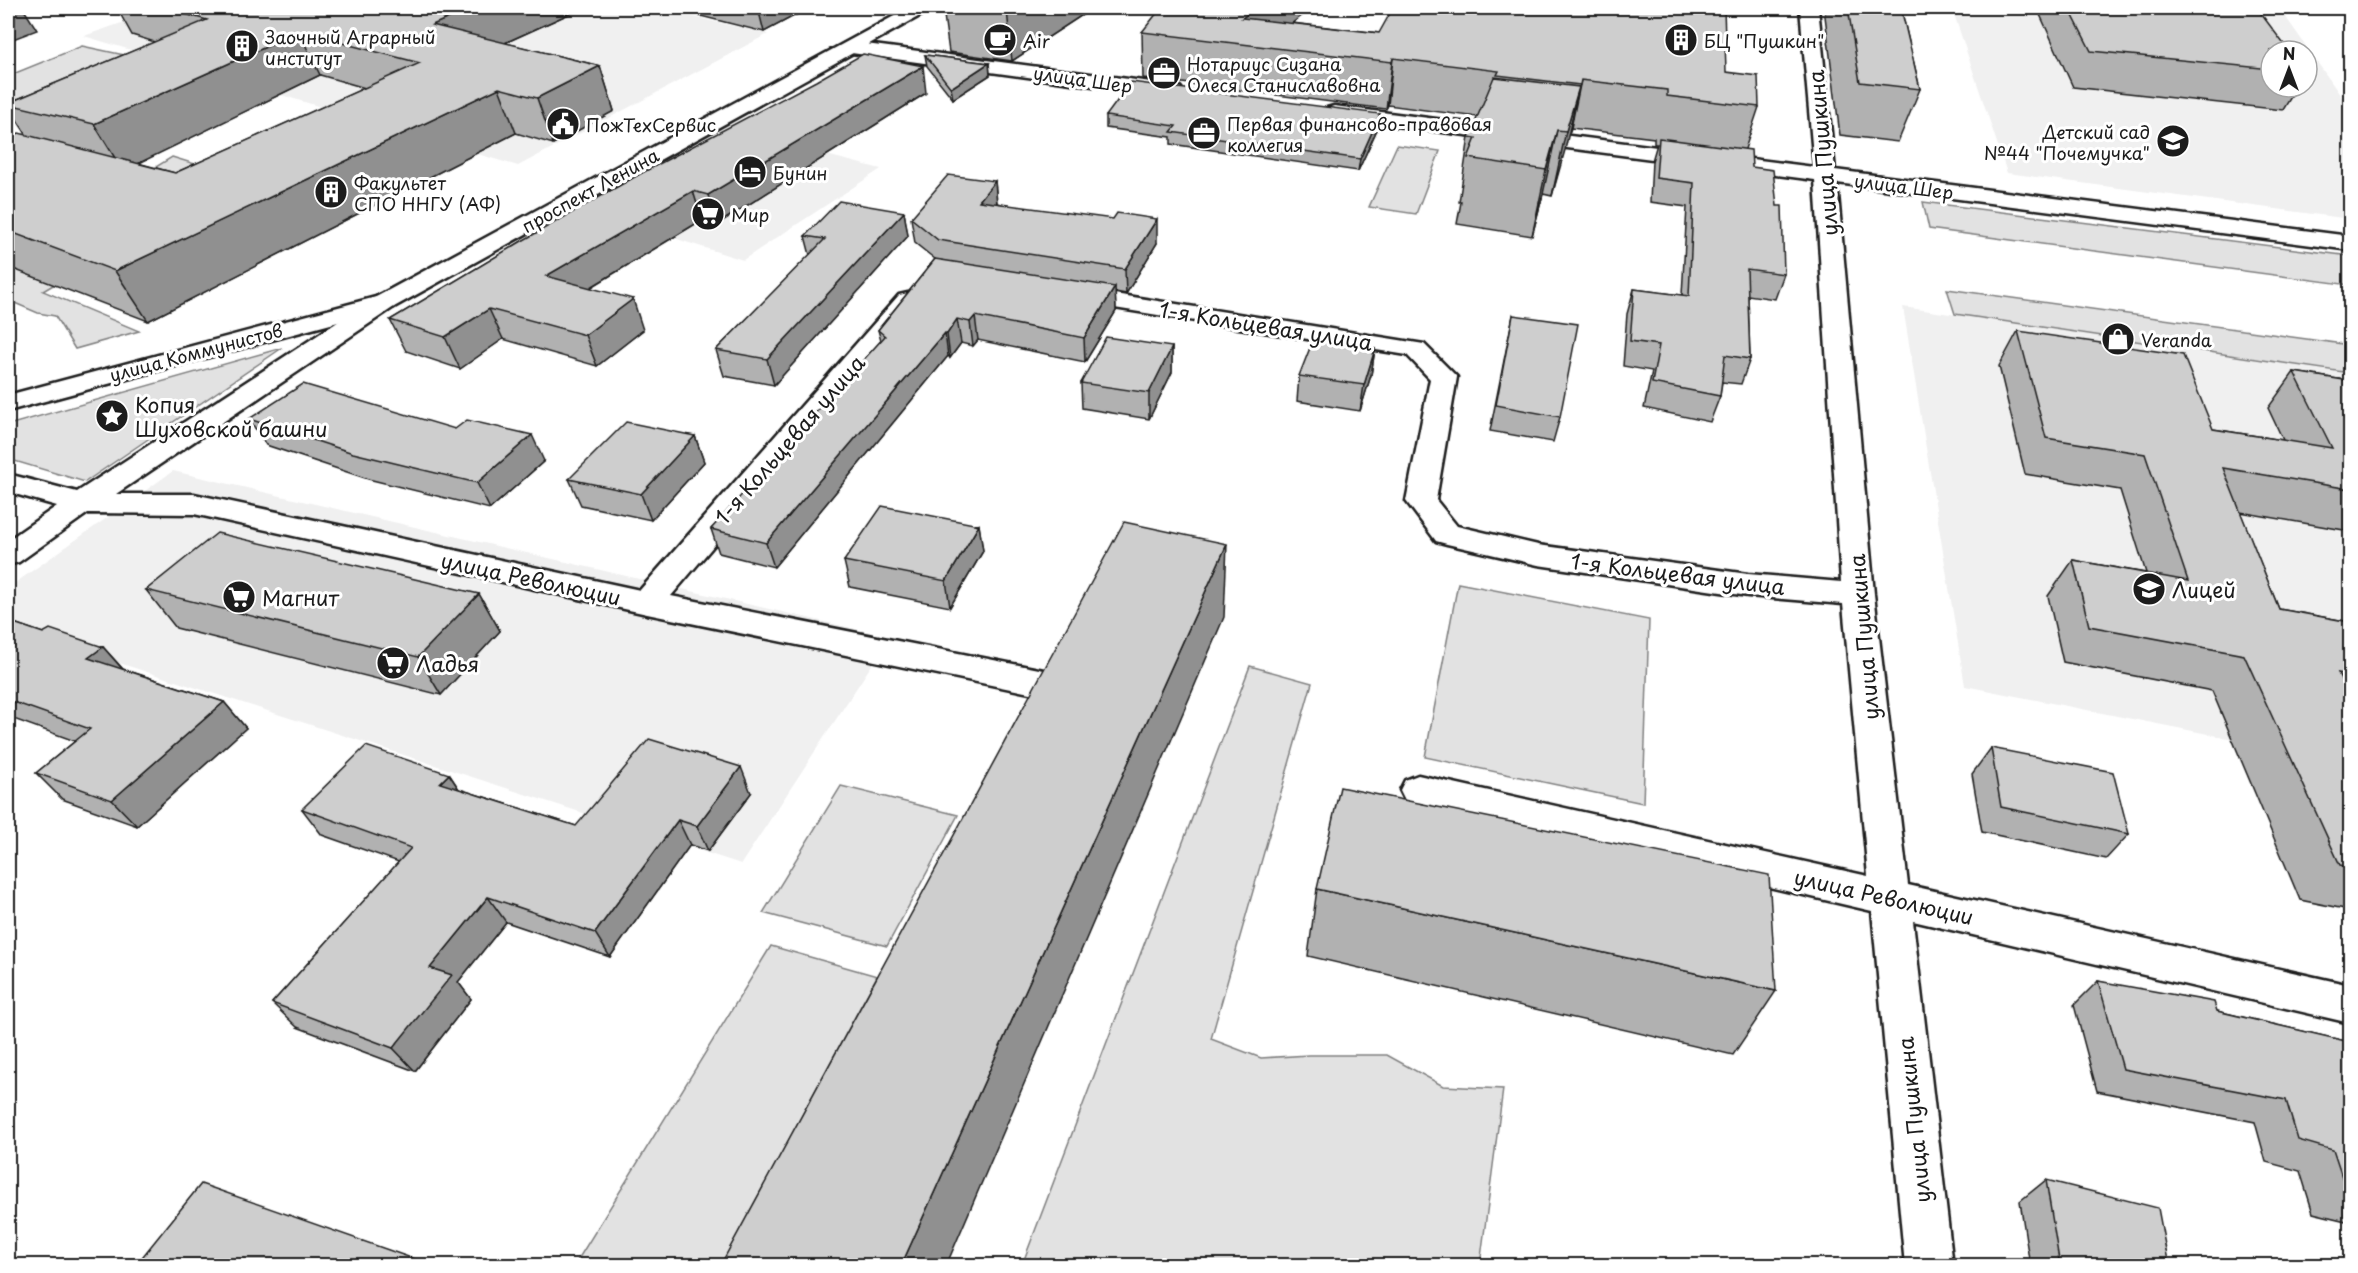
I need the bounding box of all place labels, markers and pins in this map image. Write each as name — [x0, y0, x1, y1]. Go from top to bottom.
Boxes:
cafe icon: Air — [982, 22, 1018, 58]
building icon: БЦ "Пушкин" — [1663, 22, 1699, 58]
place label: Заочный Аграрный институт — [265, 23, 436, 71]
place label: Air — [1023, 27, 1051, 54]
place label: БЦ "Пушкин" — [1704, 27, 1824, 54]
building icon: Заочный Аграрный институт — [224, 28, 260, 64]
place label: Нотариус Сизана Олеся Станиславовна — [1187, 50, 1381, 98]
office icon: Нотариус Сизана Олеся Станиславовна — [1146, 55, 1182, 91]
public building icon: ПожТехСервис — [545, 106, 581, 142]
place label: Первая финансово-правовая коллегия — [1227, 110, 1492, 158]
place label: ПожТехСервис — [586, 111, 716, 138]
office icon: Первая финансово-правовая коллегия — [1186, 115, 1222, 151]
place label: Детский сад №44 "Почемучка" — [1984, 118, 2150, 166]
school or university icon: Детский сад №44 "Почемучка" — [2155, 123, 2191, 159]
hotel icon: Бунин — [732, 154, 768, 190]
place label: Бунин — [773, 159, 827, 186]
place label: Факультет СПО ННГУ (АФ) — [354, 169, 501, 217]
building icon: Факультет СПО ННГУ (АФ) — [313, 174, 349, 210]
supermarket icon: Мир — [690, 196, 726, 232]
place label: Мир — [731, 201, 769, 228]
shop icon: Veranda — [2100, 321, 2136, 357]
place label: Veranda — [2141, 326, 2212, 353]
place label: Копия Шуховской башни — [135, 388, 328, 444]
place icon: Копия Шуховской башни — [94, 398, 130, 434]
school or university icon: Лицей — [2131, 571, 2167, 607]
place label: Лицей — [2172, 573, 2236, 605]
supermarket icon: Магнит — [221, 579, 257, 615]
place label: Магнит — [262, 581, 339, 613]
supermarket icon: Ладья — [375, 645, 411, 681]
place label: Ладья — [416, 647, 479, 679]

